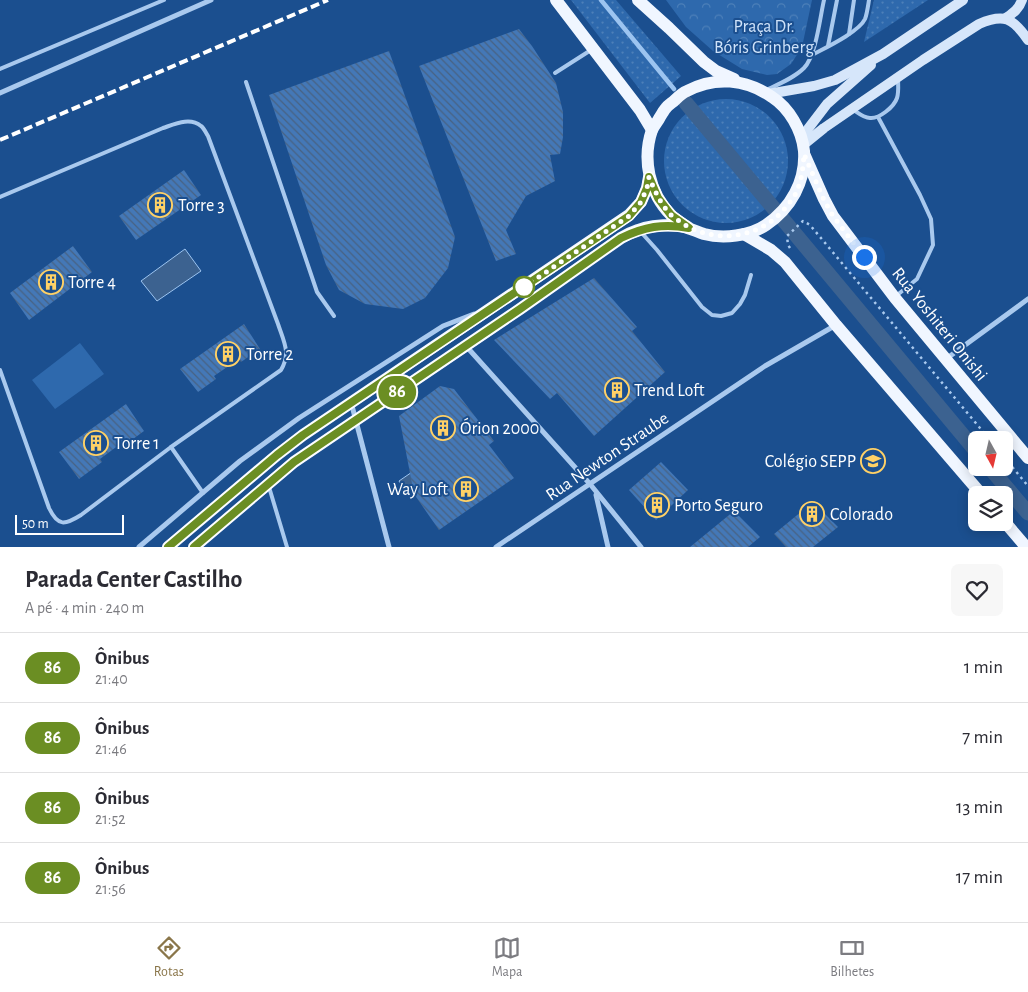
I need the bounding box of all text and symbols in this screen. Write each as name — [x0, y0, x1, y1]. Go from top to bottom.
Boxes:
park label: Praça Dr. Bóris Grinberg — [714, 18, 814, 57]
building icon: Torre 3 — [147, 192, 173, 218]
place label: Torre 3 — [178, 197, 225, 215]
your location — [852, 245, 877, 270]
street label: Rua Yoshiteri Onishi — [888, 265, 990, 385]
building icon: Torre 4 — [38, 269, 64, 295]
place label: Torre 4 — [68, 274, 116, 292]
unlabelled marker — [513, 276, 535, 298]
building icon: Torre 2 — [215, 341, 241, 367]
place label: Torre 2 — [246, 346, 293, 364]
line badge: 86 — [374, 376, 420, 408]
building icon: Trend Loft — [604, 377, 630, 403]
place label: Trend Loft — [634, 382, 705, 400]
text: 86 — [388, 383, 406, 401]
street label: Rua Newton Straube — [543, 409, 672, 504]
building icon: Órion 2000 — [430, 415, 456, 441]
place label: Órion 2000 — [460, 417, 539, 438]
building icon: Torre 1 — [83, 430, 109, 456]
north arrow — [968, 431, 1012, 476]
map controls — [968, 431, 1013, 531]
place label: Torre 1 — [114, 435, 159, 453]
school or university icon: Colégio SEPP — [860, 448, 886, 474]
place label: Colégio SEPP — [765, 453, 856, 471]
building icon: Way Loft — [453, 476, 479, 502]
place label: Way Loft — [387, 481, 448, 499]
button: layers — [968, 486, 1013, 531]
building icon: Porto Seguro — [644, 492, 670, 518]
place label: Porto Seguro — [674, 497, 763, 515]
building icon: Colorado — [799, 501, 825, 527]
place label: Colorado — [830, 506, 893, 524]
scale bar — [15, 512, 124, 535]
text: 50 m — [22, 517, 49, 531]
button: heart — [951, 564, 1003, 616]
text: Parada Center Castilho — [25, 568, 242, 592]
text: A pé · 4 min · 240 m — [25, 600, 144, 616]
text: Ônibus — [95, 649, 149, 668]
text: 1 min — [964, 658, 1003, 677]
text: 86 — [44, 659, 61, 677]
text: 21:40 — [95, 671, 128, 687]
text: Ônibus — [95, 719, 149, 738]
text: 7 min — [962, 728, 1003, 747]
text: 86 — [44, 729, 61, 747]
text: 21:46 — [95, 741, 127, 757]
text: Ônibus — [95, 789, 149, 808]
text: 13 min — [956, 798, 1003, 817]
text: 86 — [44, 799, 61, 817]
text: 21:52 — [95, 811, 125, 827]
text: Ônibus — [95, 859, 149, 878]
text: 17 min — [956, 868, 1003, 887]
text: 86 — [44, 869, 61, 887]
text: 21:56 — [95, 881, 126, 897]
tab: Rotas — [154, 934, 184, 981]
tab: Mapa — [492, 934, 523, 981]
tab: Bilhetes — [830, 934, 874, 981]

